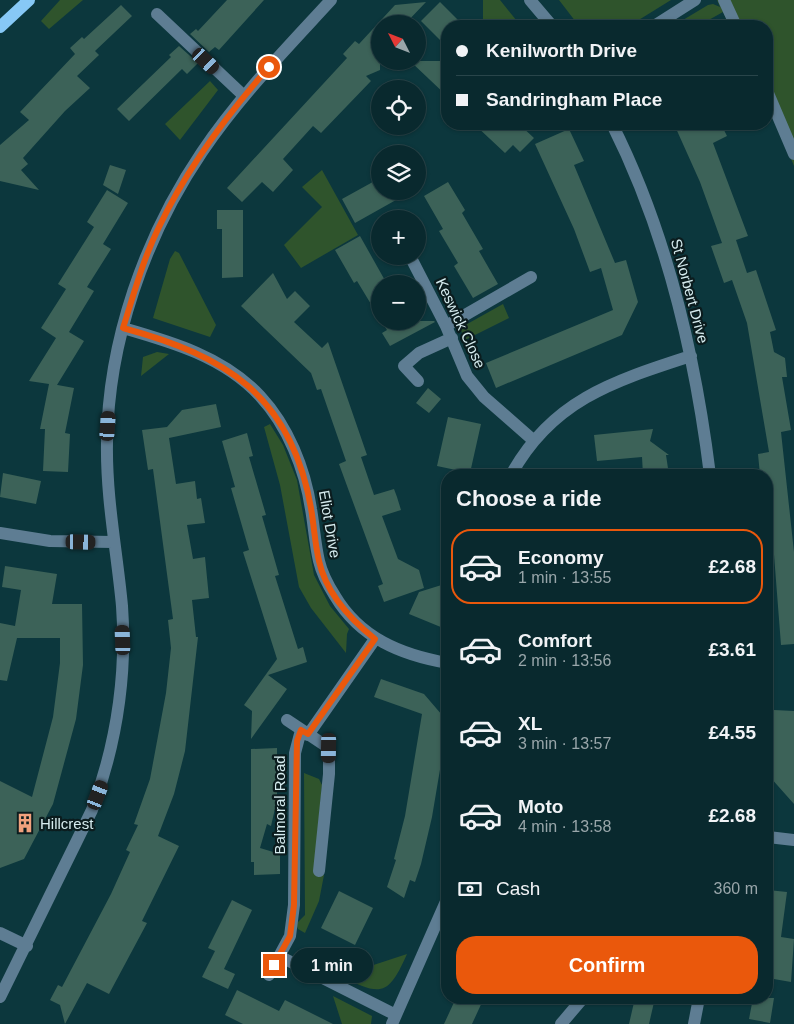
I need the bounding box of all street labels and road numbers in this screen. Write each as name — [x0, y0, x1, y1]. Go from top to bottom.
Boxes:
street label: St Norbert Drive — [668, 237, 712, 345]
street label: Keswick Close — [433, 275, 489, 371]
street label: Eliot Drive — [316, 489, 344, 559]
street label: Balmoral Road — [271, 755, 288, 855]

